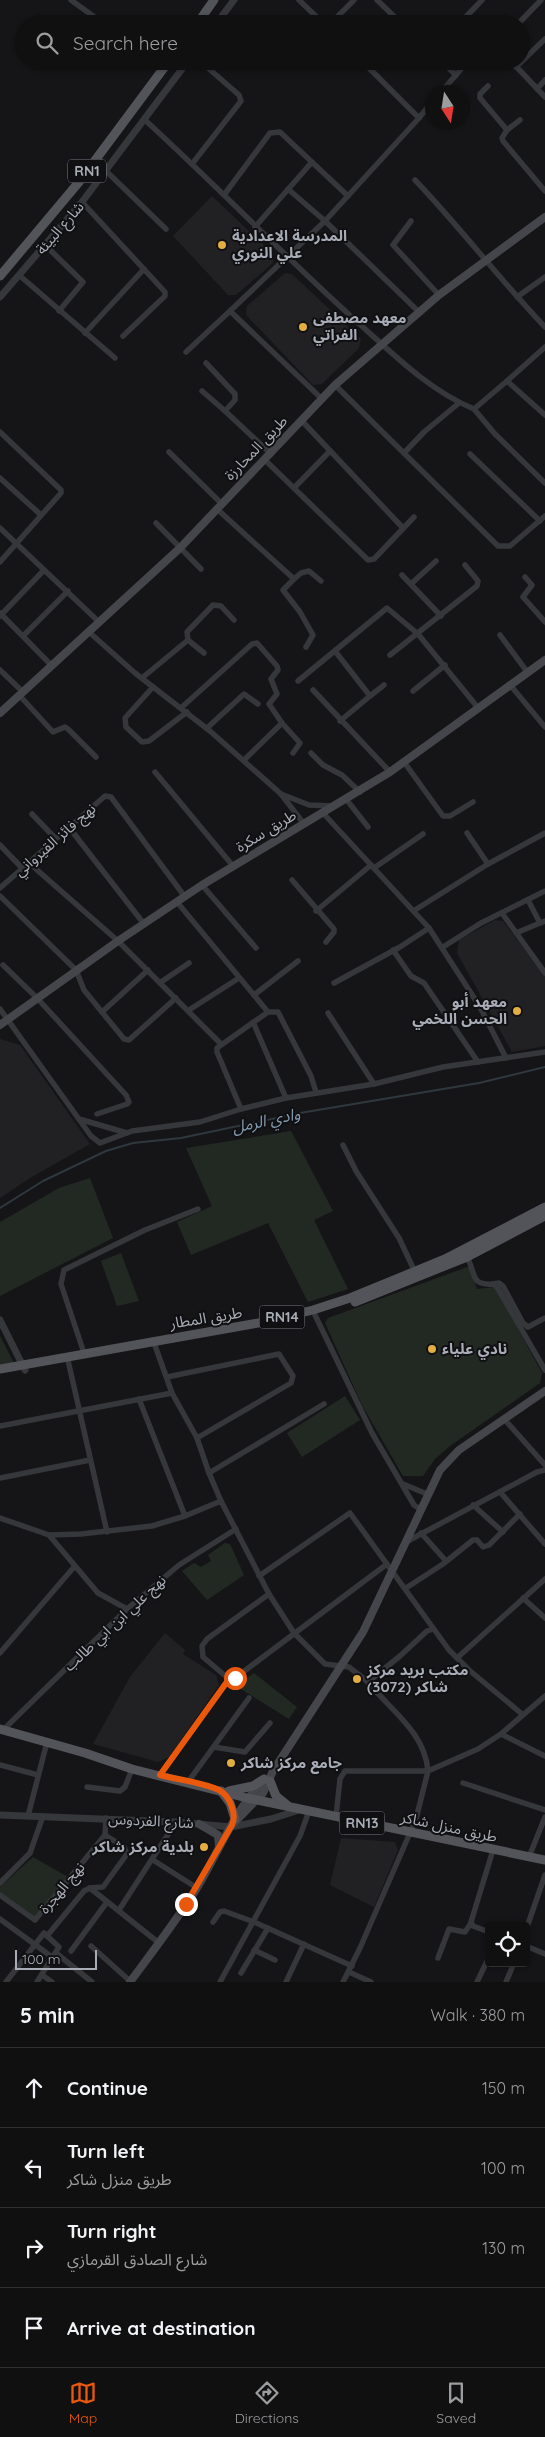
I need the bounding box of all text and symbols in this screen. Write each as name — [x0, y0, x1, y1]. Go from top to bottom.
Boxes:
search box — [15, 15, 530, 70]
icon: search — [33, 29, 61, 57]
text: Search here — [73, 31, 178, 55]
north arrow — [425, 85, 470, 130]
road number: RN1 — [68, 160, 106, 182]
street label: شارع البيئة — [31, 197, 90, 260]
place label: المدرسة الاعدادية علي النوري — [232, 226, 347, 264]
marker: المدرسة الاعدادية علي النوري — [216, 239, 228, 251]
place label: معهد مصطفى الفراتي — [313, 308, 407, 346]
marker: معهد مصطفى الفراتي — [297, 321, 309, 333]
street label: طريق المحارزة — [220, 411, 292, 485]
street label: نهج فائز القيرواني — [10, 799, 102, 883]
street label: طريق سكرة — [232, 805, 300, 857]
place label: معهد أبو الحسن اللخمي — [412, 992, 507, 1030]
marker: معهد أبو الحسن اللخمي — [511, 1005, 523, 1017]
water label: وادي الرمل — [230, 1103, 303, 1141]
street label: طريق المطار — [167, 1302, 244, 1334]
road number: RN14 — [260, 1305, 304, 1328]
place label: نادي علياء — [442, 1339, 507, 1360]
marker: نادي علياء — [426, 1343, 438, 1355]
street label: نهج علي ابن ابي طالب — [60, 1570, 172, 1677]
place label: مكتب بريد مركز شاكر (3072) — [366, 1660, 468, 1696]
route start — [224, 1667, 247, 1690]
marker: مكتب بريد مركز شاكر (3072) — [351, 1673, 363, 1685]
place label: جامع مركز شاكر — [240, 1753, 342, 1774]
marker: جامع مركز شاكر — [225, 1757, 237, 1769]
street label: طريق منزل شاكر — [398, 1807, 499, 1847]
street label: شارع الفردوس — [108, 1809, 195, 1835]
road number: RN13 — [340, 1812, 384, 1835]
place label: بلدية مركز شاكر — [91, 1837, 194, 1856]
marker: بلدية مركز شاكر — [198, 1841, 210, 1853]
street label: نهج الهجرة — [35, 1858, 91, 1919]
route end — [175, 1893, 198, 1916]
map controls — [485, 1922, 530, 1967]
button: locate — [485, 1922, 530, 1967]
scale bar — [15, 1947, 98, 1970]
text: 100 m — [22, 1950, 60, 1968]
text: 5 min — [20, 2002, 75, 2028]
text: Walk · 380 m — [430, 2005, 525, 2025]
icon: ahead — [20, 2074, 48, 2102]
text: Continue — [67, 2076, 148, 2100]
text: 150 m — [482, 2078, 525, 2098]
text: Turn left — [67, 2139, 145, 2163]
icon: left — [20, 2154, 48, 2182]
text: 100 m — [481, 2158, 525, 2178]
text: طريق منزل شاكر — [67, 2169, 172, 2189]
text: Turn right — [67, 2219, 156, 2243]
icon: right — [20, 2234, 48, 2262]
text: 130 m — [482, 2238, 525, 2258]
text: شارع الصادق القرمازي — [67, 2249, 207, 2269]
icon: arrive — [20, 2314, 48, 2342]
text: Arrive at destination — [67, 2316, 256, 2340]
tab: Map — [69, 2379, 97, 2427]
tab: Directions — [235, 2379, 299, 2427]
tab: Saved — [436, 2379, 476, 2427]

